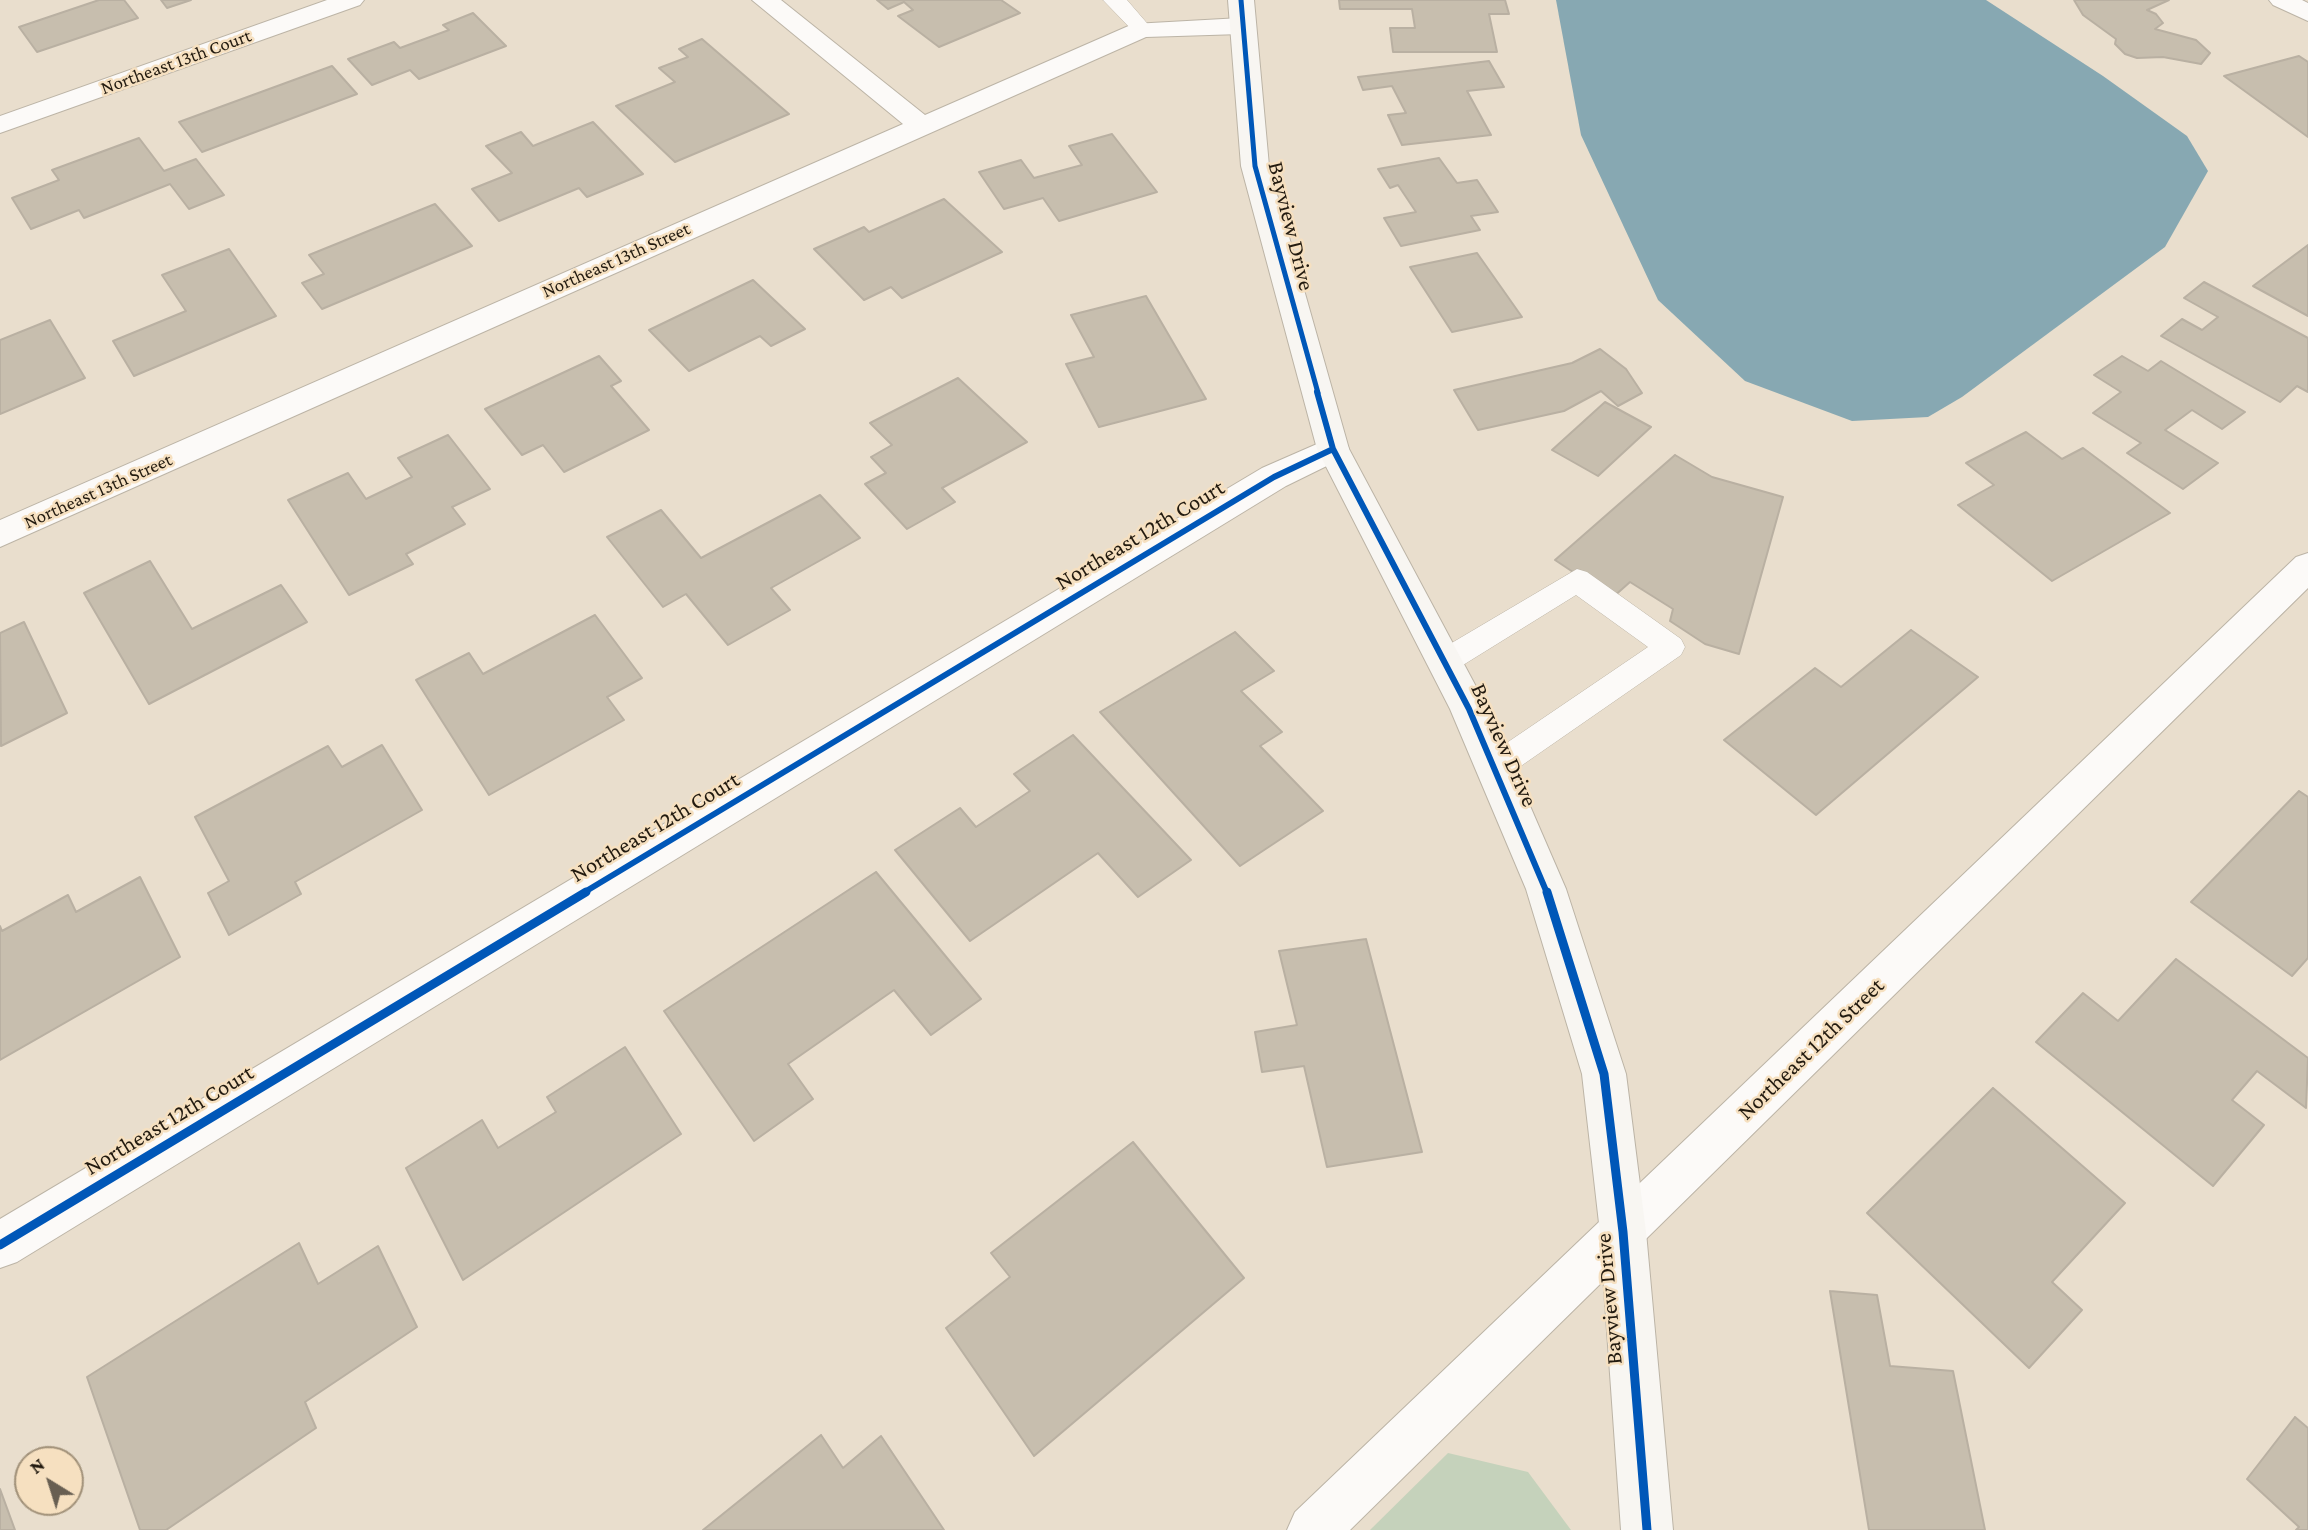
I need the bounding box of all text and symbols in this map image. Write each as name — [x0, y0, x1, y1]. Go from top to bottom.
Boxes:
street label: Northeast 13th Court — [98, 24, 254, 100]
street label: Bayview Drive — [1262, 159, 1320, 293]
street label: Northeast 13th Street — [539, 217, 693, 303]
street label: Northeast 13th Street — [21, 448, 175, 534]
street label: Northeast 12th Court — [1051, 474, 1229, 596]
street label: Bayview Drive — [1465, 679, 1543, 811]
street label: Northeast 12th Court — [566, 766, 744, 888]
street label: Northeast 12th Street — [1732, 972, 1890, 1126]
street label: Northeast 12th Court — [80, 1059, 258, 1181]
street label: Bayview Drive — [1590, 1232, 1628, 1366]
north arrow — [14, 1446, 84, 1516]
text: N — [25, 1453, 49, 1478]

